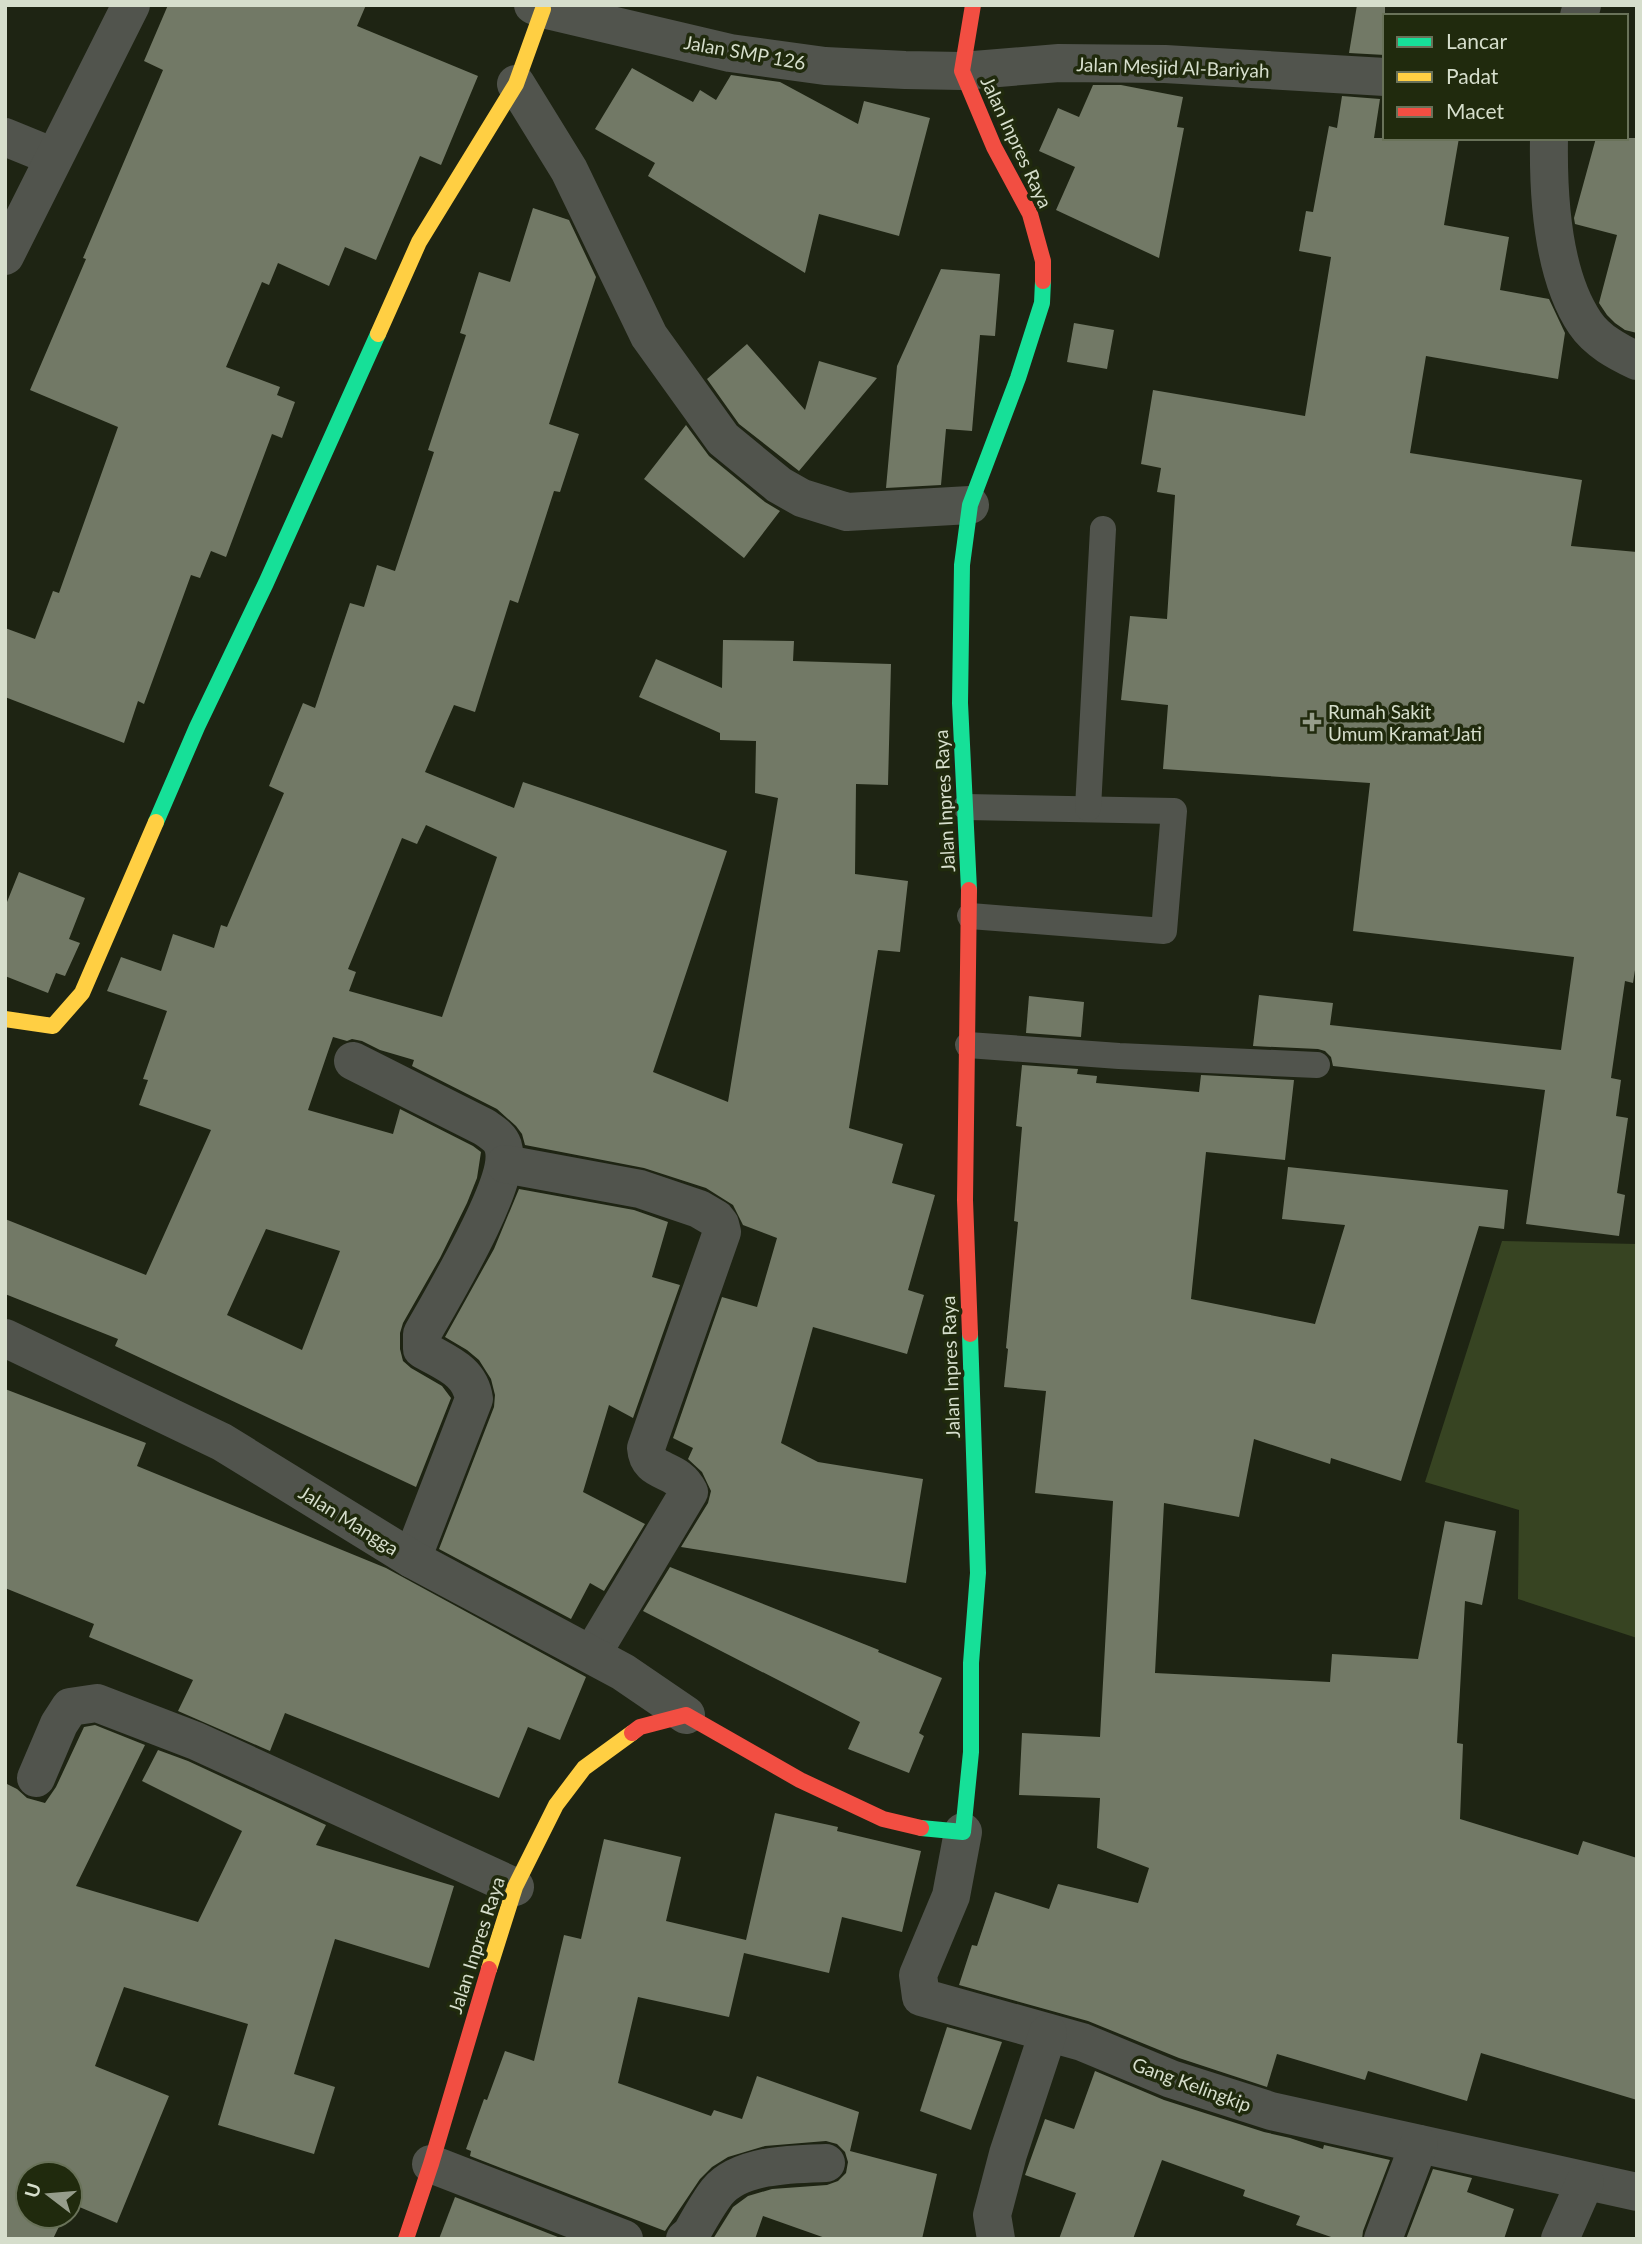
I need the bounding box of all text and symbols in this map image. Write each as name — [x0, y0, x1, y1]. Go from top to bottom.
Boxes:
legend — [1383, 14, 1628, 140]
text: Lancar — [1446, 28, 1507, 53]
street label: Jalan SMP 126 — [682, 30, 808, 74]
street label: Jalan Mesjid Al-Bariyah — [1076, 52, 1270, 82]
text: Padat — [1446, 63, 1499, 88]
street label: Jalan Inpres Raya — [976, 73, 1058, 211]
text: Macet — [1446, 98, 1504, 123]
place label: Rumah Sakit Umum Kramat Jati — [1328, 700, 1482, 745]
marker: Rumah Sakit Umum Kramat Jati — [1302, 712, 1322, 732]
street label: Jalan Inpres Raya — [929, 729, 959, 873]
street label: Jalan Inpres Raya — [936, 1295, 964, 1439]
street label: Jalan Mangga — [295, 1480, 403, 1560]
street label: Jalan Inpres Raya — [443, 1874, 509, 2016]
street label: Gang Kelingkip — [1129, 2052, 1255, 2116]
north arrow — [14, 2160, 84, 2230]
text: U — [19, 2180, 45, 2200]

